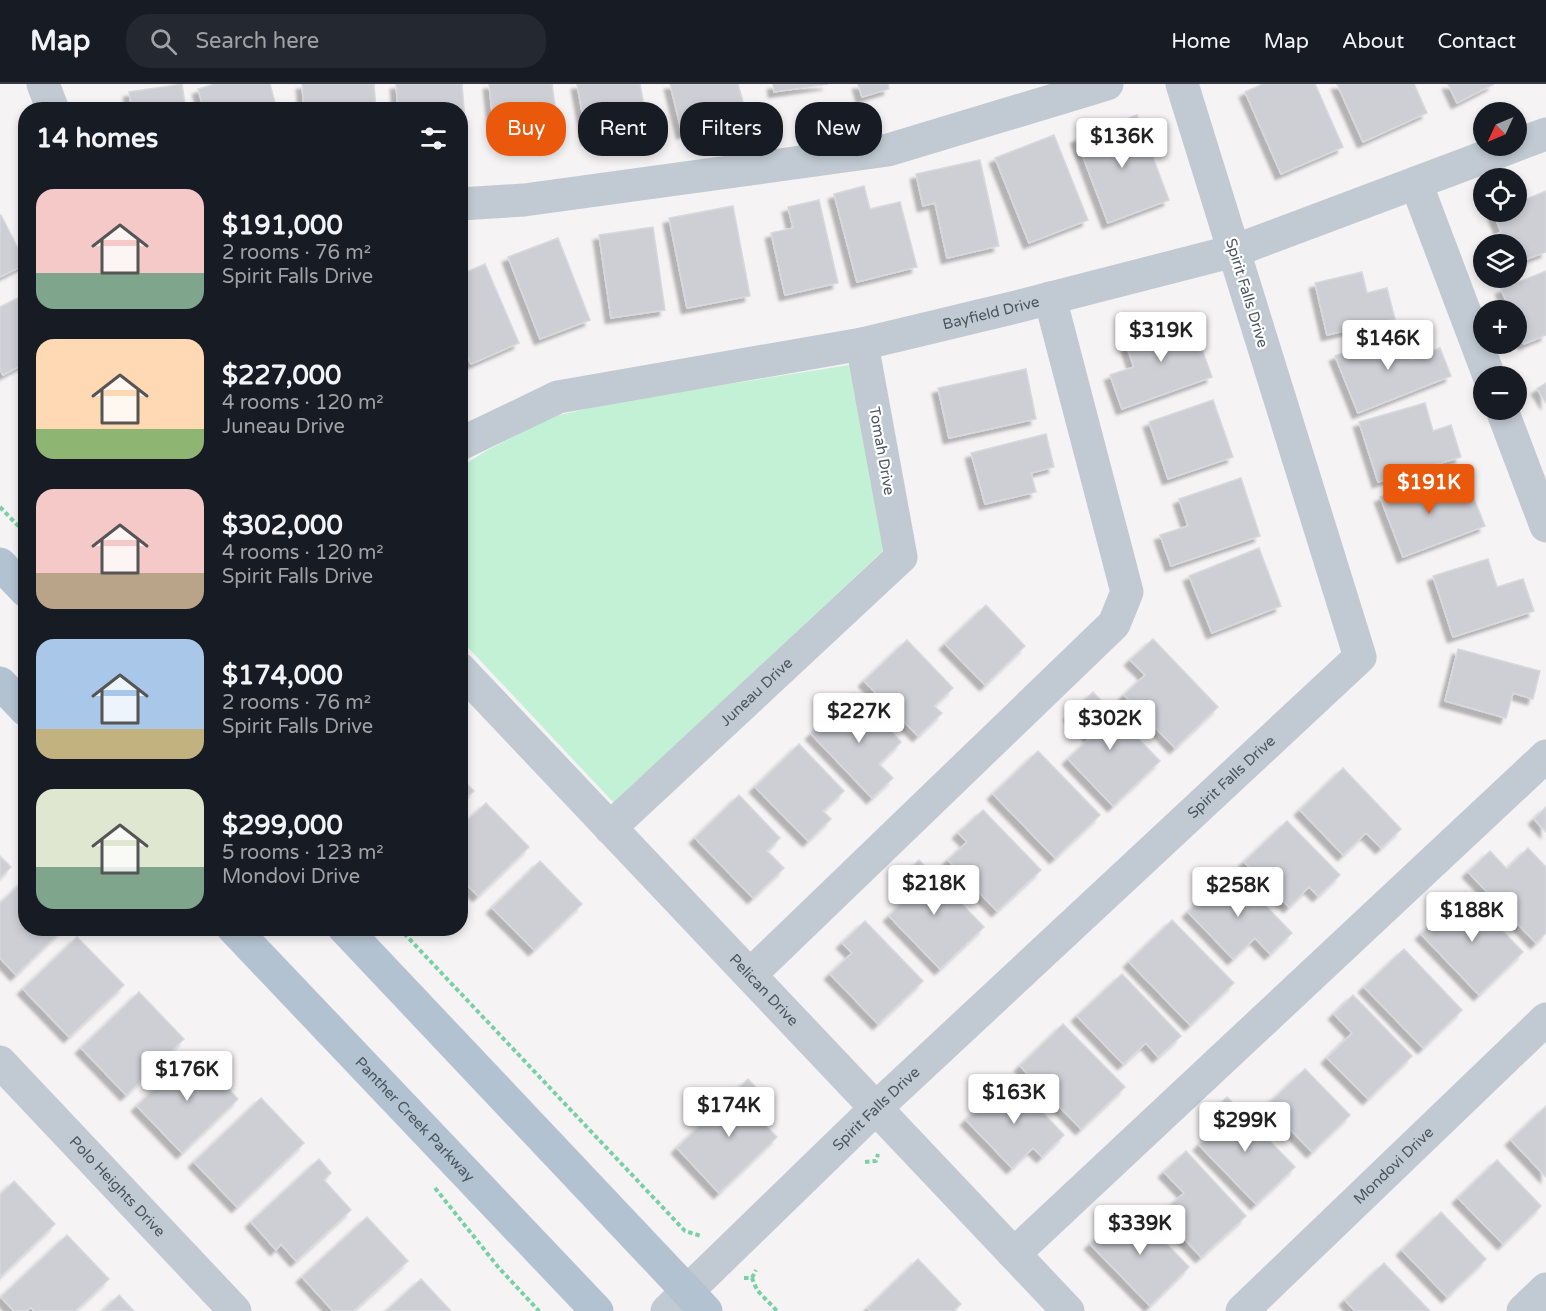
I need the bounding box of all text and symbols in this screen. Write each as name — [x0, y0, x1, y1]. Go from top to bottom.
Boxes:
search box — [126, 14, 546, 68]
text: Map — [30, 24, 90, 58]
icon: search — [147, 25, 180, 58]
text: Search here — [195, 28, 319, 54]
text: Home — [1171, 29, 1231, 54]
text: Map — [1264, 29, 1309, 54]
text: About — [1342, 29, 1404, 54]
text: Contact — [1437, 29, 1516, 54]
chip: Buy — [486, 102, 566, 156]
chip: Rent — [578, 102, 668, 156]
chip: Filters — [680, 102, 783, 156]
chip: New — [795, 102, 882, 156]
north arrow — [1473, 102, 1527, 156]
map controls — [1473, 102, 1527, 420]
pin: $136K — [1080, 118, 1164, 169]
icon: filters — [417, 122, 450, 155]
text: 14 homes — [36, 123, 158, 154]
text: $136K — [1090, 125, 1154, 149]
button: locate — [1473, 168, 1527, 222]
text: $191,000 — [222, 210, 343, 241]
icon: home — [84, 213, 156, 285]
button: layers — [1473, 234, 1527, 288]
street label: Spirit Falls Drive — [1222, 236, 1272, 350]
text: 2 rooms · 76 m² — [222, 241, 371, 265]
text: Spirit Falls Drive — [222, 265, 373, 289]
street label: Bayfield Drive — [941, 292, 1041, 333]
button: + — [1473, 300, 1527, 354]
pin: $319K — [1119, 312, 1203, 363]
text: $319K — [1129, 319, 1193, 343]
pin: $146K — [1346, 320, 1430, 371]
text: $146K — [1356, 327, 1420, 351]
text: $227,000 — [222, 360, 341, 391]
icon: home — [84, 363, 156, 435]
button: − — [1473, 366, 1527, 420]
text: 4 rooms · 120 m² — [222, 391, 384, 415]
street label: Tomah Drive — [865, 405, 899, 497]
text: Juneau Drive — [222, 415, 345, 439]
pin: $191K — [1387, 464, 1471, 515]
text: $191K — [1397, 471, 1461, 495]
text: $302,000 — [222, 510, 343, 541]
icon: home — [84, 513, 156, 585]
text: 4 rooms · 120 m² — [222, 541, 384, 565]
text: Spirit Falls Drive — [222, 565, 373, 589]
street label: Juneau Drive — [716, 654, 796, 730]
text: $174,000 — [222, 660, 343, 691]
icon: home — [84, 663, 156, 735]
text: 2 rooms · 76 m² — [222, 691, 371, 715]
pin: $227K — [817, 693, 901, 744]
text: $227K — [827, 700, 891, 724]
pin: $302K — [1068, 700, 1152, 751]
text: $302K — [1078, 707, 1142, 731]
text: Spirit Falls Drive — [222, 715, 373, 739]
street label: Spirit Falls Drive — [1184, 732, 1279, 822]
text: $299,000 — [222, 810, 343, 841]
icon: home — [84, 813, 156, 885]
text: 5 rooms · 123 m² — [222, 841, 384, 865]
text: Mondovi Drive — [222, 865, 360, 889]
pin: $218K — [892, 865, 976, 916]
pin: $258K — [1196, 867, 1280, 918]
text: $218K — [902, 872, 966, 896]
text: $258K — [1206, 874, 1270, 898]
pin: $188K — [1430, 892, 1514, 943]
text: $188K — [1440, 899, 1504, 923]
street label: Pelican Drive — [726, 950, 802, 1030]
pin: $176K — [145, 1051, 229, 1102]
street label: Panther Creek Parkway — [351, 1053, 478, 1185]
text: $176K — [155, 1058, 219, 1082]
street label: Spirit Falls Drive — [829, 1063, 923, 1154]
pin: $163K — [972, 1074, 1056, 1125]
text: $163K — [982, 1081, 1046, 1105]
pin: $174K — [687, 1087, 771, 1138]
text: $174K — [697, 1094, 761, 1118]
pin: $299K — [1203, 1102, 1287, 1153]
text: $299K — [1213, 1109, 1277, 1133]
street label: Mondovi Drive — [1350, 1123, 1437, 1208]
street label: Polo Heights Drive — [66, 1132, 169, 1240]
pin: $339K — [1098, 1205, 1182, 1256]
text: $339K — [1108, 1212, 1172, 1236]

